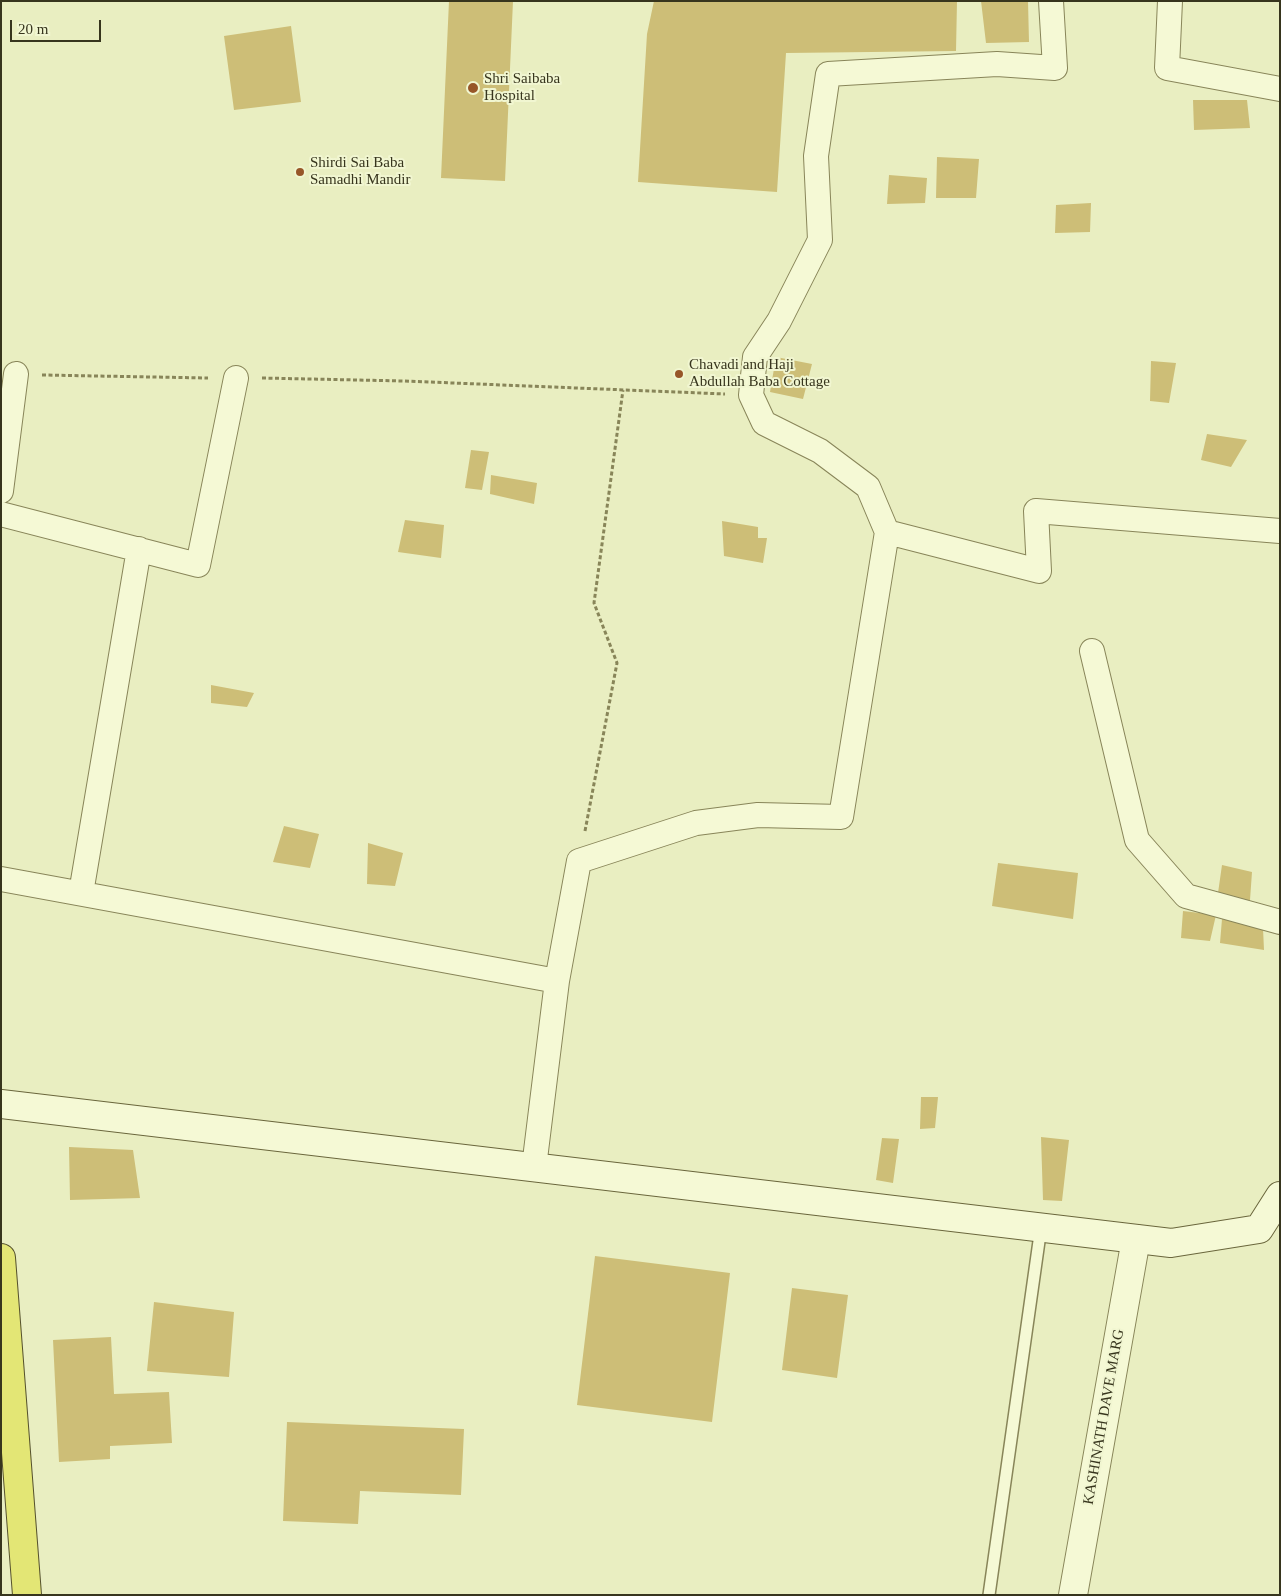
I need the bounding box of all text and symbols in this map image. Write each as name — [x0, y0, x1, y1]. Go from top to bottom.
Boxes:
scale bar — [12, 10, 104, 42]
text: 20 m — [18, 21, 48, 37]
place label: Shri Saibaba Hospital — [484, 70, 560, 105]
marker: Shri Saibaba Hospital — [466, 81, 480, 95]
place label: Shirdi Sai Baba Samadhi Mandir — [310, 154, 410, 189]
marker: Shirdi Sai Baba Samadhi Mandir — [294, 166, 306, 178]
place label: Chavadi and Haji Abdullah Baba Cottage — [689, 356, 830, 391]
marker: Chavadi and Haji Abdullah Baba Cottage — [673, 368, 685, 380]
street label: KASHINATH DAVE MARG — [1080, 1328, 1128, 1506]

